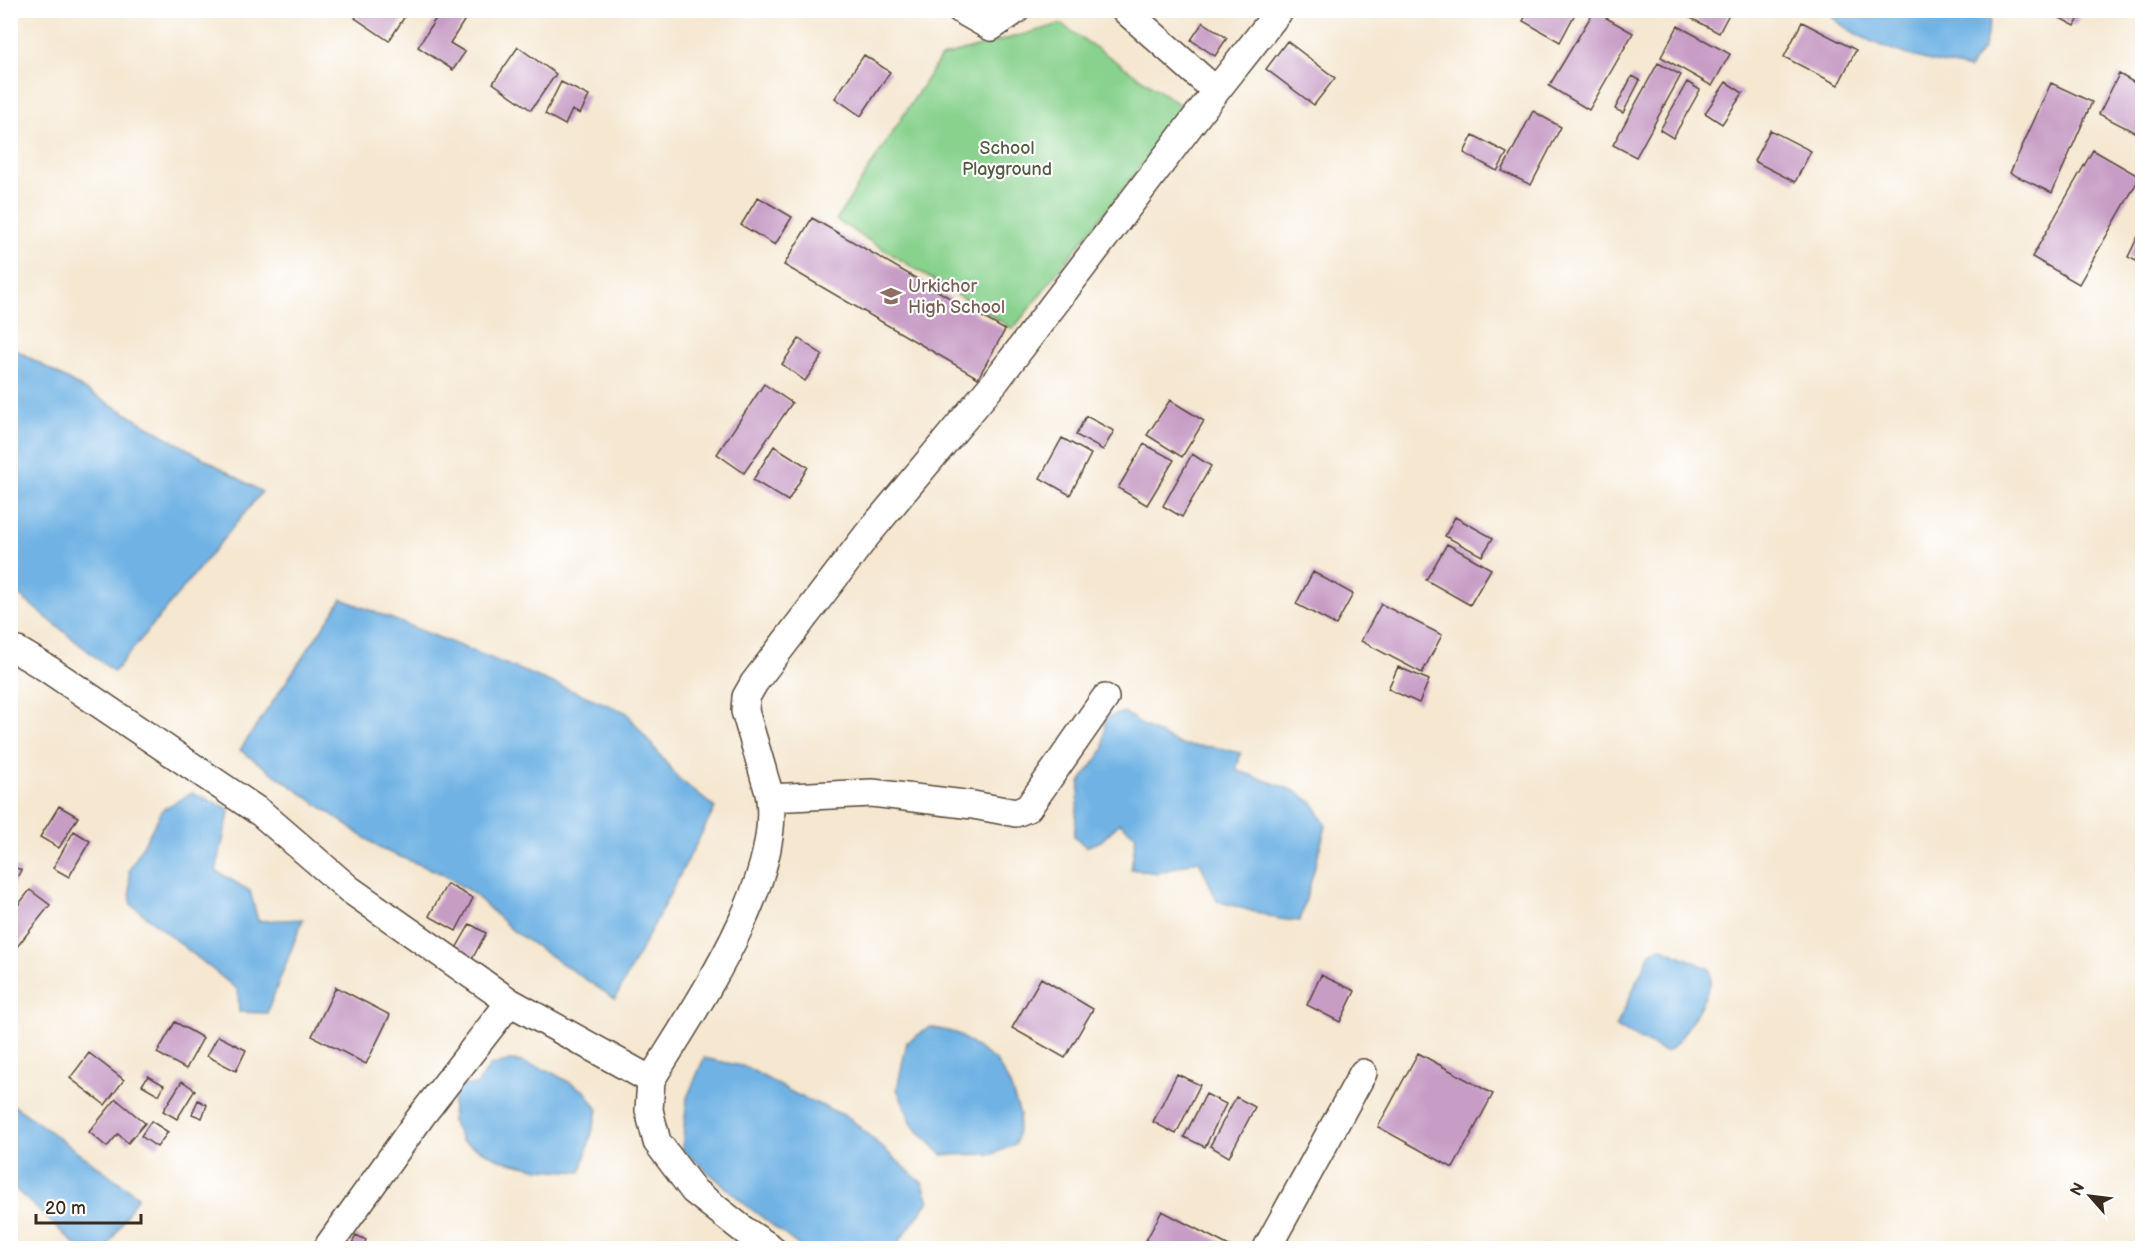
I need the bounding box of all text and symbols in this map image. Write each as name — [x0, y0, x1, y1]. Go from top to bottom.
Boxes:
park label: School Playground — [962, 138, 1052, 180]
place label: Urkichor High School — [908, 276, 1005, 318]
school or university icon: Urkichor High School — [879, 284, 903, 308]
north arrow — [2060, 1166, 2120, 1226]
text: N — [2067, 1180, 2089, 1199]
scale bar — [36, 1187, 141, 1225]
text: 20 m — [45, 1198, 86, 1219]

